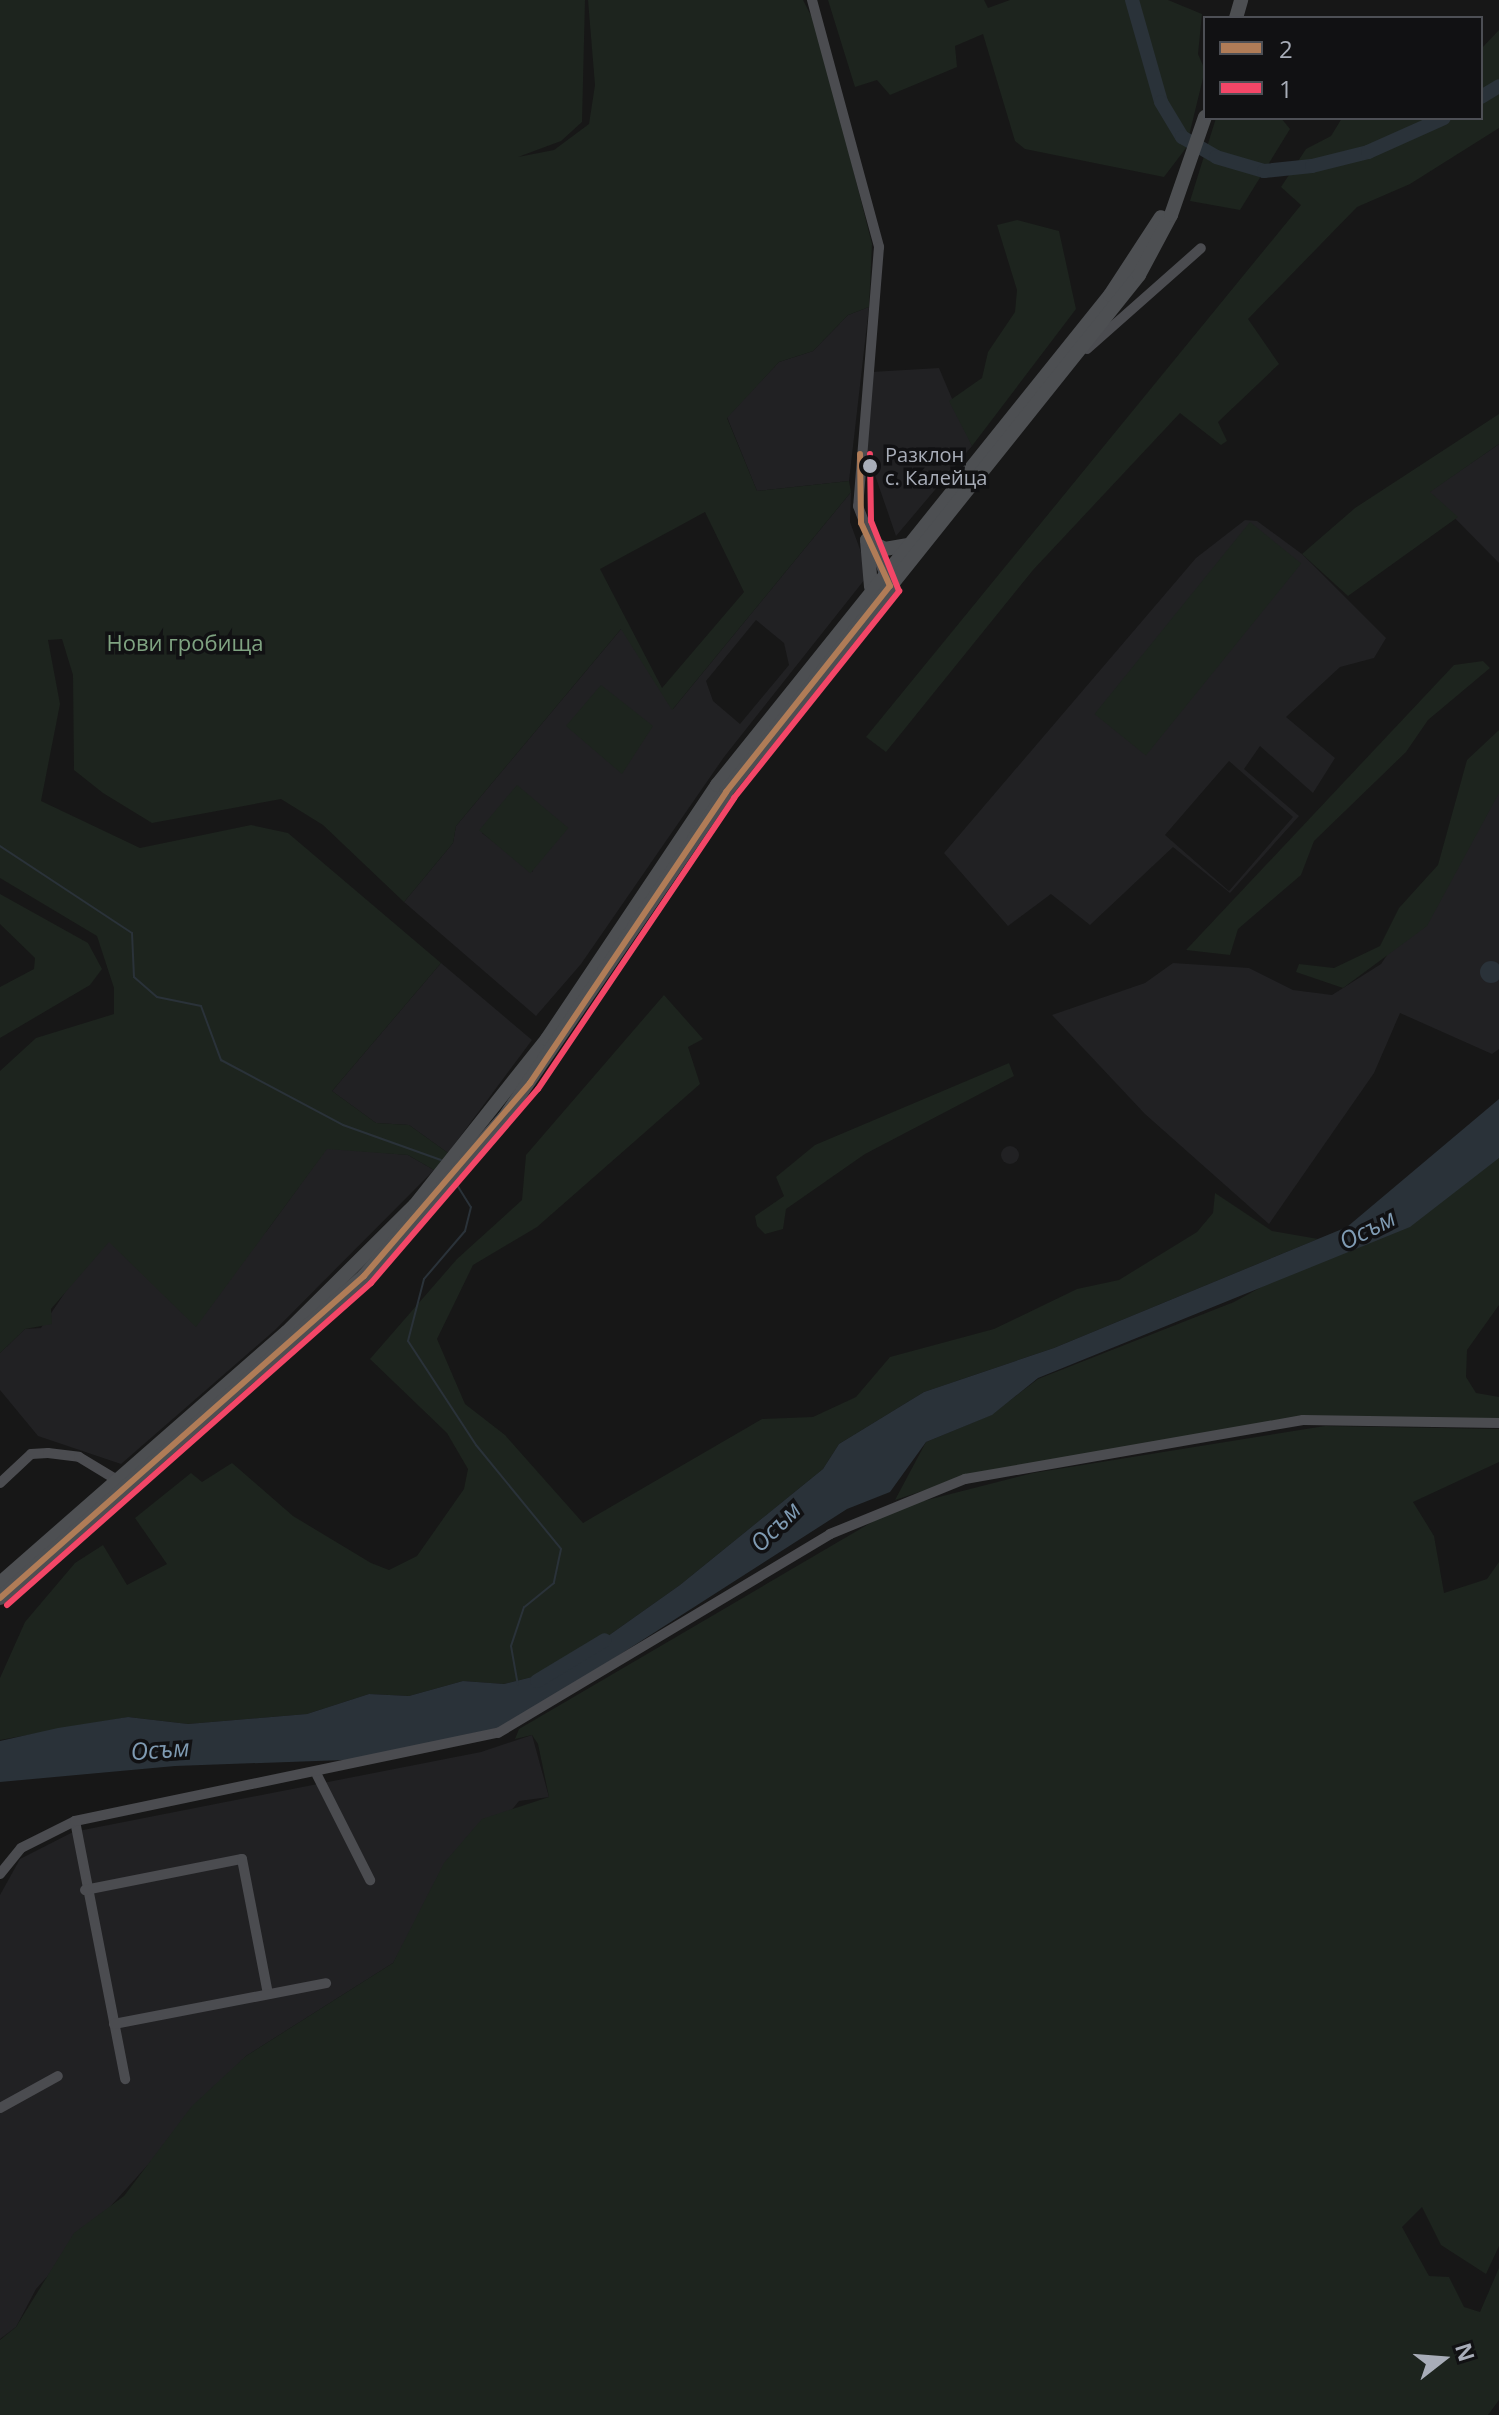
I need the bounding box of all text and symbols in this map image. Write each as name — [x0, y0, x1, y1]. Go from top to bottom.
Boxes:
legend — [1203, 16, 1483, 120]
text: 2 — [1279, 32, 1293, 65]
text: 1 — [1279, 72, 1293, 105]
place label: Разклон с. Калейца — [885, 442, 987, 489]
marker: Разклон с. Калейца — [862, 458, 878, 474]
park label: Нови гробища — [106, 630, 264, 656]
water label: Осъм — [1334, 1203, 1400, 1255]
water label: Осъм — [744, 1495, 806, 1557]
water label: Осъм — [130, 1733, 190, 1765]
north arrow — [1403, 2319, 1483, 2399]
text: N — [1449, 2339, 1483, 2365]

